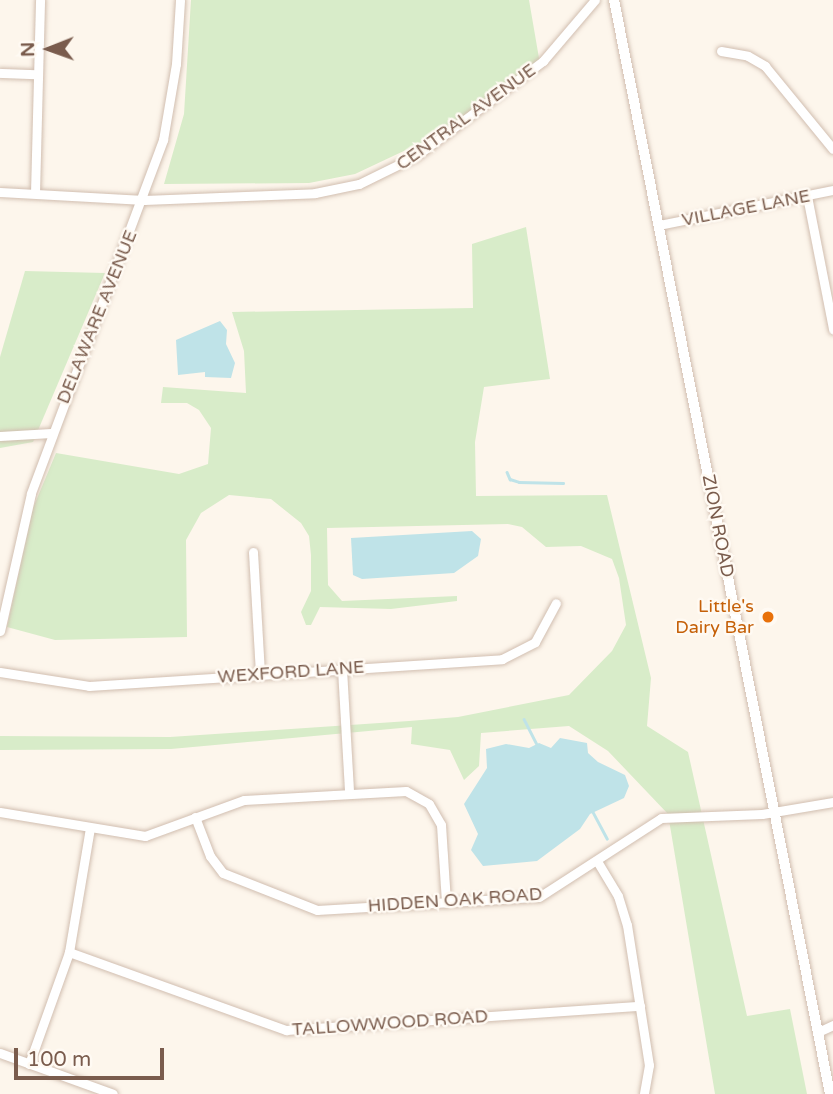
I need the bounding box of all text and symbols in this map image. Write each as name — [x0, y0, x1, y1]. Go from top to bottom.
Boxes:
north arrow — [14, 14, 84, 84]
text: N — [17, 42, 39, 57]
street label: CENTRAL AVENUE — [392, 59, 540, 175]
street label: VILLAGE LANE — [680, 185, 812, 231]
street label: DELAWARE AVENUE — [52, 227, 142, 407]
street label: ZION ROAD — [697, 473, 739, 579]
place label: Little's Dairy Bar — [675, 596, 754, 638]
marker: Little's Dairy Bar — [760, 609, 776, 625]
street label: WEXFORD LANE — [217, 656, 365, 688]
street label: HIDDEN OAK ROAD — [367, 883, 543, 917]
street label: TALLOWWOOD ROAD — [291, 1005, 489, 1041]
scale bar — [18, 1034, 168, 1078]
text: 100 m — [27, 1047, 91, 1072]

